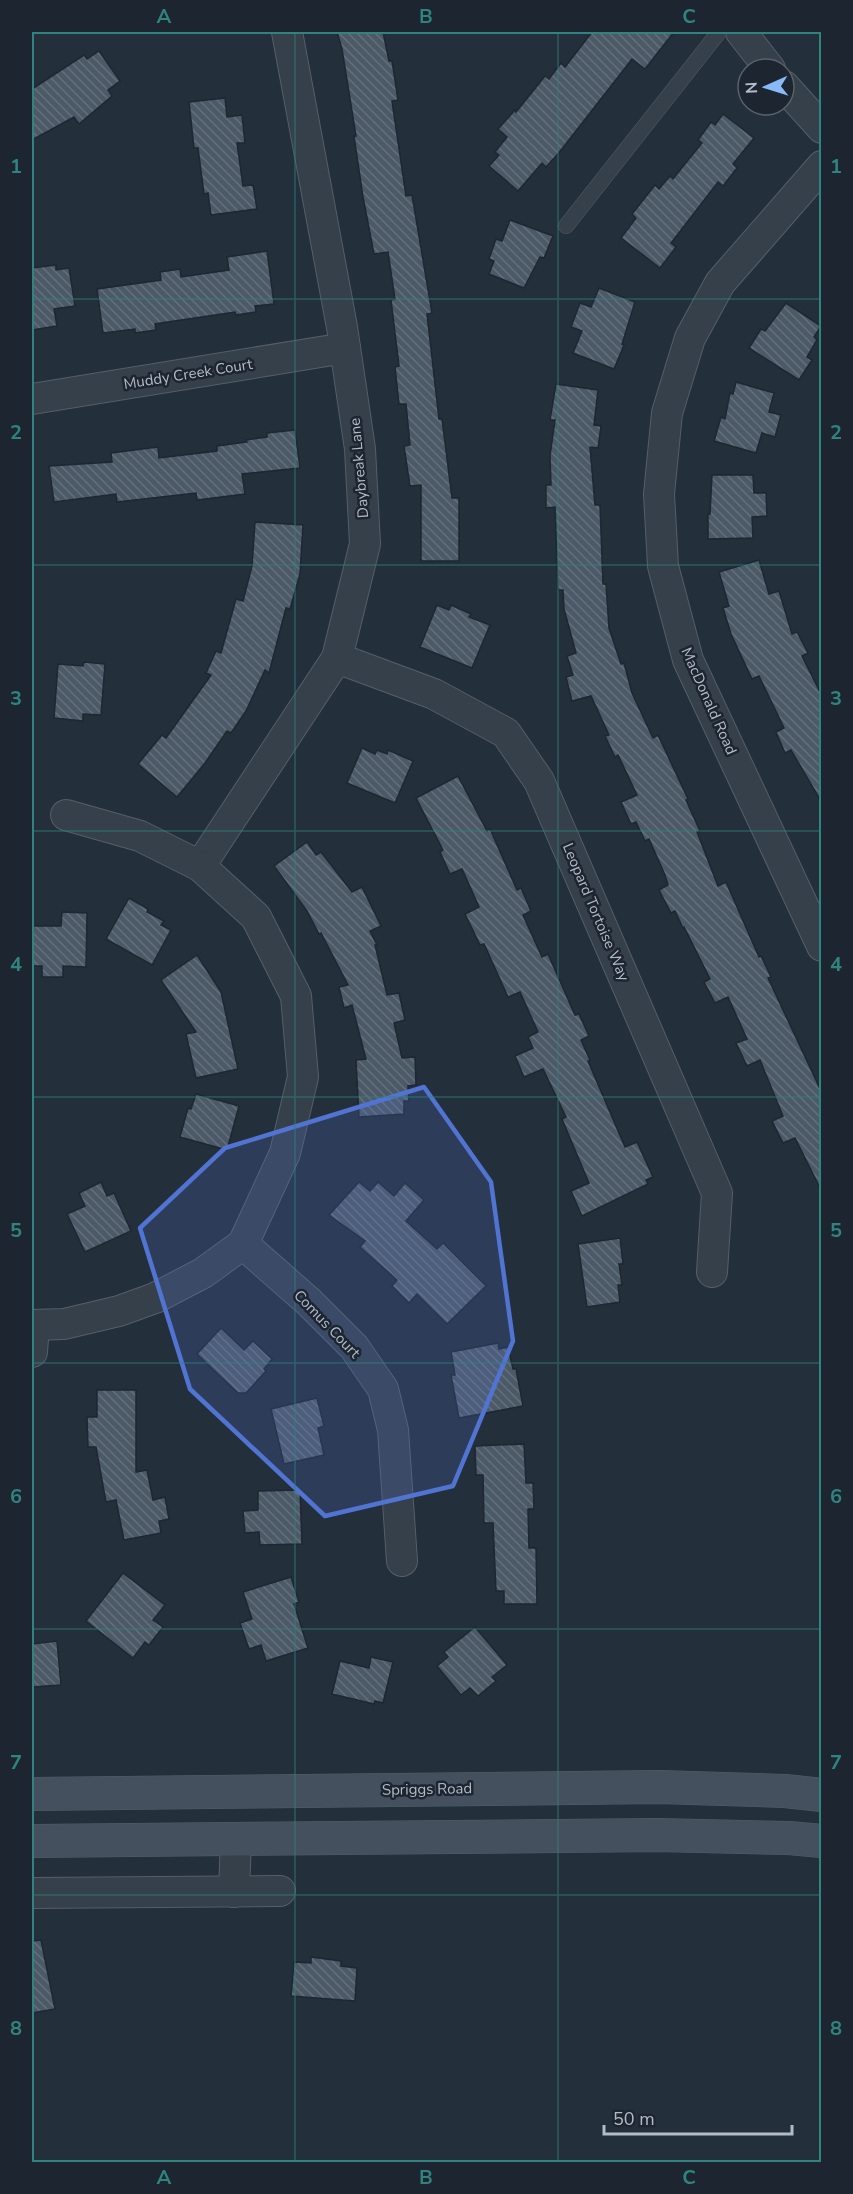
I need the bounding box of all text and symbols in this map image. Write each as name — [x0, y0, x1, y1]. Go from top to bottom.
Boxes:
text: A — [157, 3, 172, 30]
text: B — [419, 3, 433, 30]
text: C — [682, 3, 696, 30]
north arrow — [736, 57, 796, 117]
text: N — [741, 81, 763, 94]
text: 1 — [10, 153, 22, 180]
text: 1 — [830, 153, 842, 180]
street label: Muddy Creek Court — [122, 354, 255, 394]
street label: Daybreak Lane — [345, 417, 373, 519]
text: 2 — [10, 419, 22, 446]
text: 2 — [830, 419, 842, 446]
street label: MacDonald Road — [676, 644, 742, 758]
text: 3 — [10, 685, 22, 712]
text: 3 — [830, 685, 842, 712]
street label: Leopard Tortoise Way — [558, 840, 634, 984]
text: 4 — [10, 951, 22, 978]
text: 4 — [830, 951, 842, 978]
text: 5 — [10, 1217, 22, 1244]
text: 5 — [830, 1217, 842, 1244]
street label: Comus Court — [289, 1286, 365, 1363]
text: 6 — [10, 1483, 22, 1510]
text: 6 — [830, 1483, 842, 1510]
text: 7 — [10, 1749, 22, 1776]
text: 7 — [830, 1749, 842, 1776]
street label: Spriggs Road — [382, 1778, 472, 1800]
text: 8 — [10, 2015, 22, 2042]
text: 8 — [830, 2015, 842, 2042]
scale bar — [604, 2098, 792, 2136]
text: 50 m — [613, 2107, 655, 2131]
text: A — [157, 2164, 172, 2191]
text: B — [419, 2164, 433, 2191]
text: C — [682, 2164, 696, 2191]

